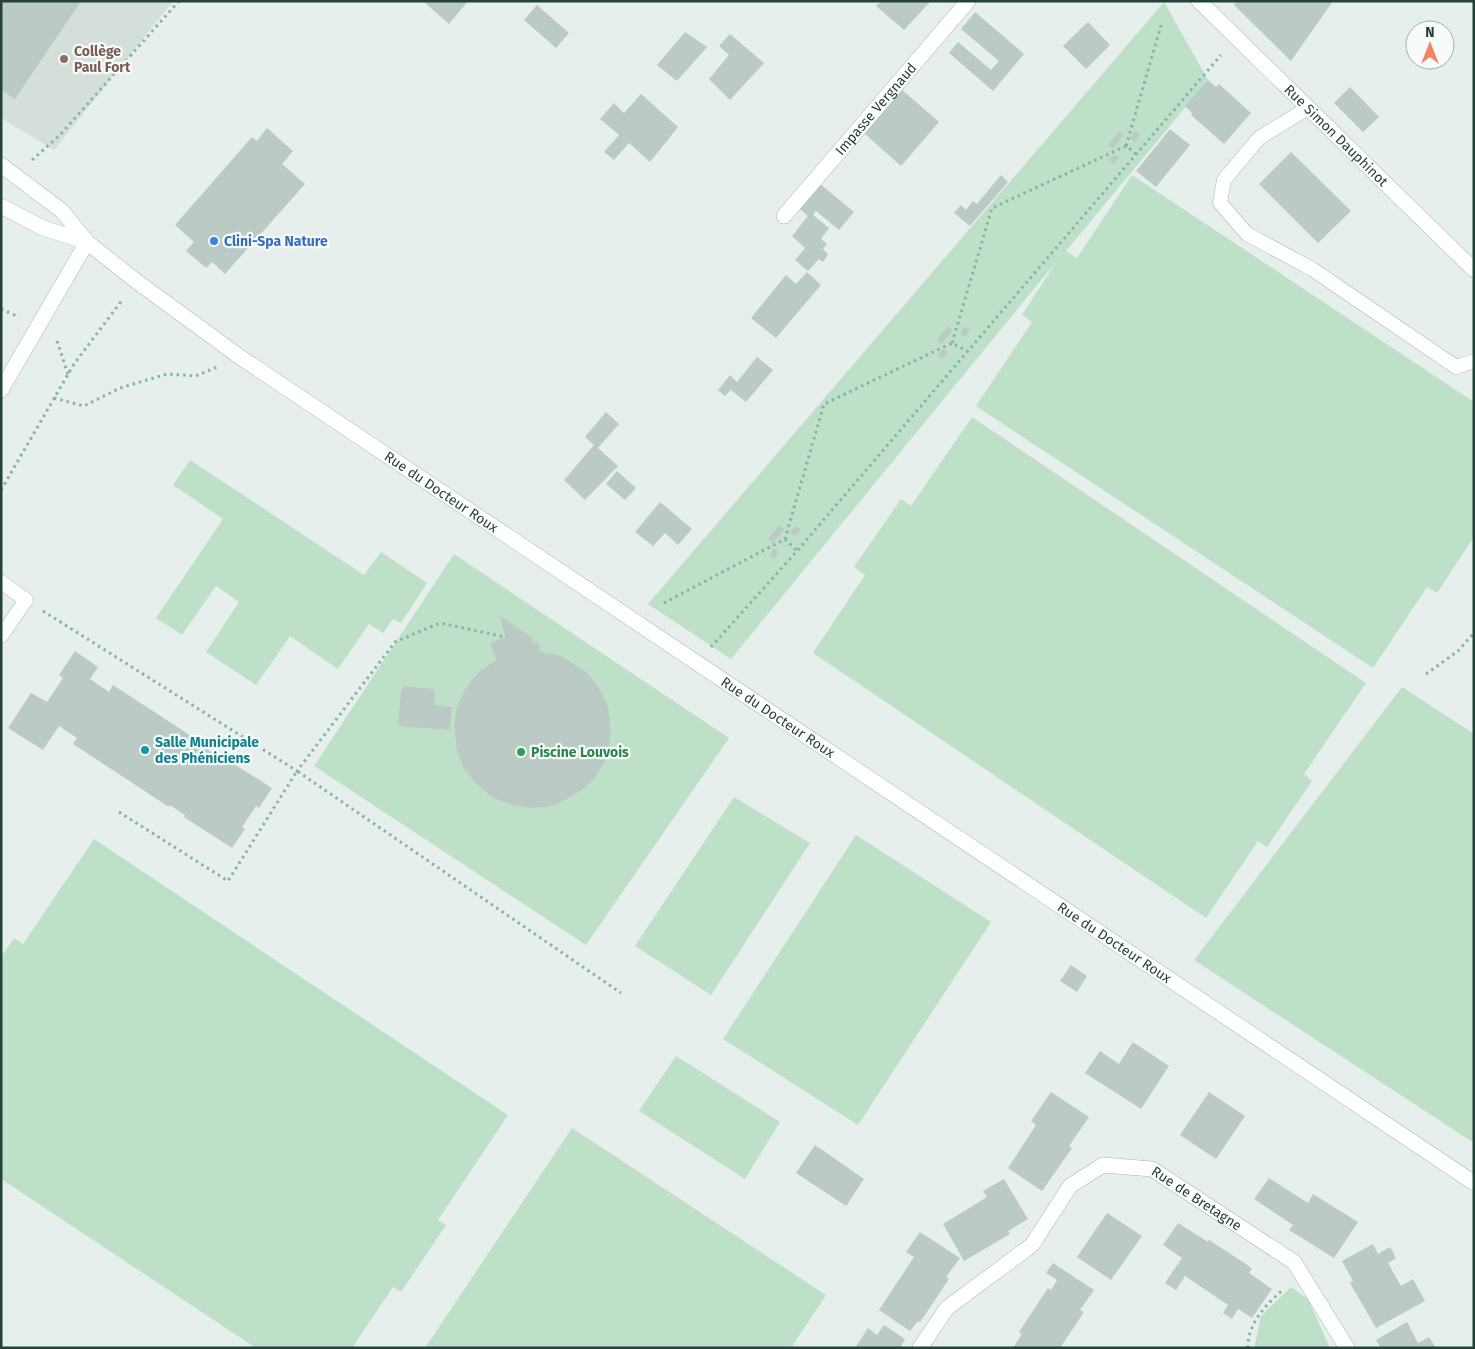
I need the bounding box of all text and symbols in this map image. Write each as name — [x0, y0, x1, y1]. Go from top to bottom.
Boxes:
north arrow — [1405, 20, 1455, 70]
text: N — [1425, 24, 1435, 41]
place label: Collège Paul Fort — [74, 43, 131, 76]
marker: Collège Paul Fort — [58, 53, 70, 65]
street label: Impasse Vergnaud — [832, 60, 920, 159]
street label: Rue Simon Dauphinot — [1281, 81, 1392, 191]
place label: Clini-Spa Nature — [224, 233, 328, 250]
marker: Clini-Spa Nature — [208, 235, 220, 247]
street label: Rue du Docteur Roux — [381, 448, 501, 536]
street label: Rue du Docteur Roux — [718, 673, 838, 762]
place label: Salle Municipale des Phéniciens — [155, 734, 259, 767]
marker: Salle Municipale des Phéniciens — [139, 744, 151, 756]
place label: Piscine Louvois — [531, 744, 629, 761]
marker: Piscine Louvois — [515, 746, 527, 758]
street label: Rue du Docteur Roux — [1054, 899, 1175, 987]
street label: Rue de Bretagne — [1148, 1163, 1245, 1234]

